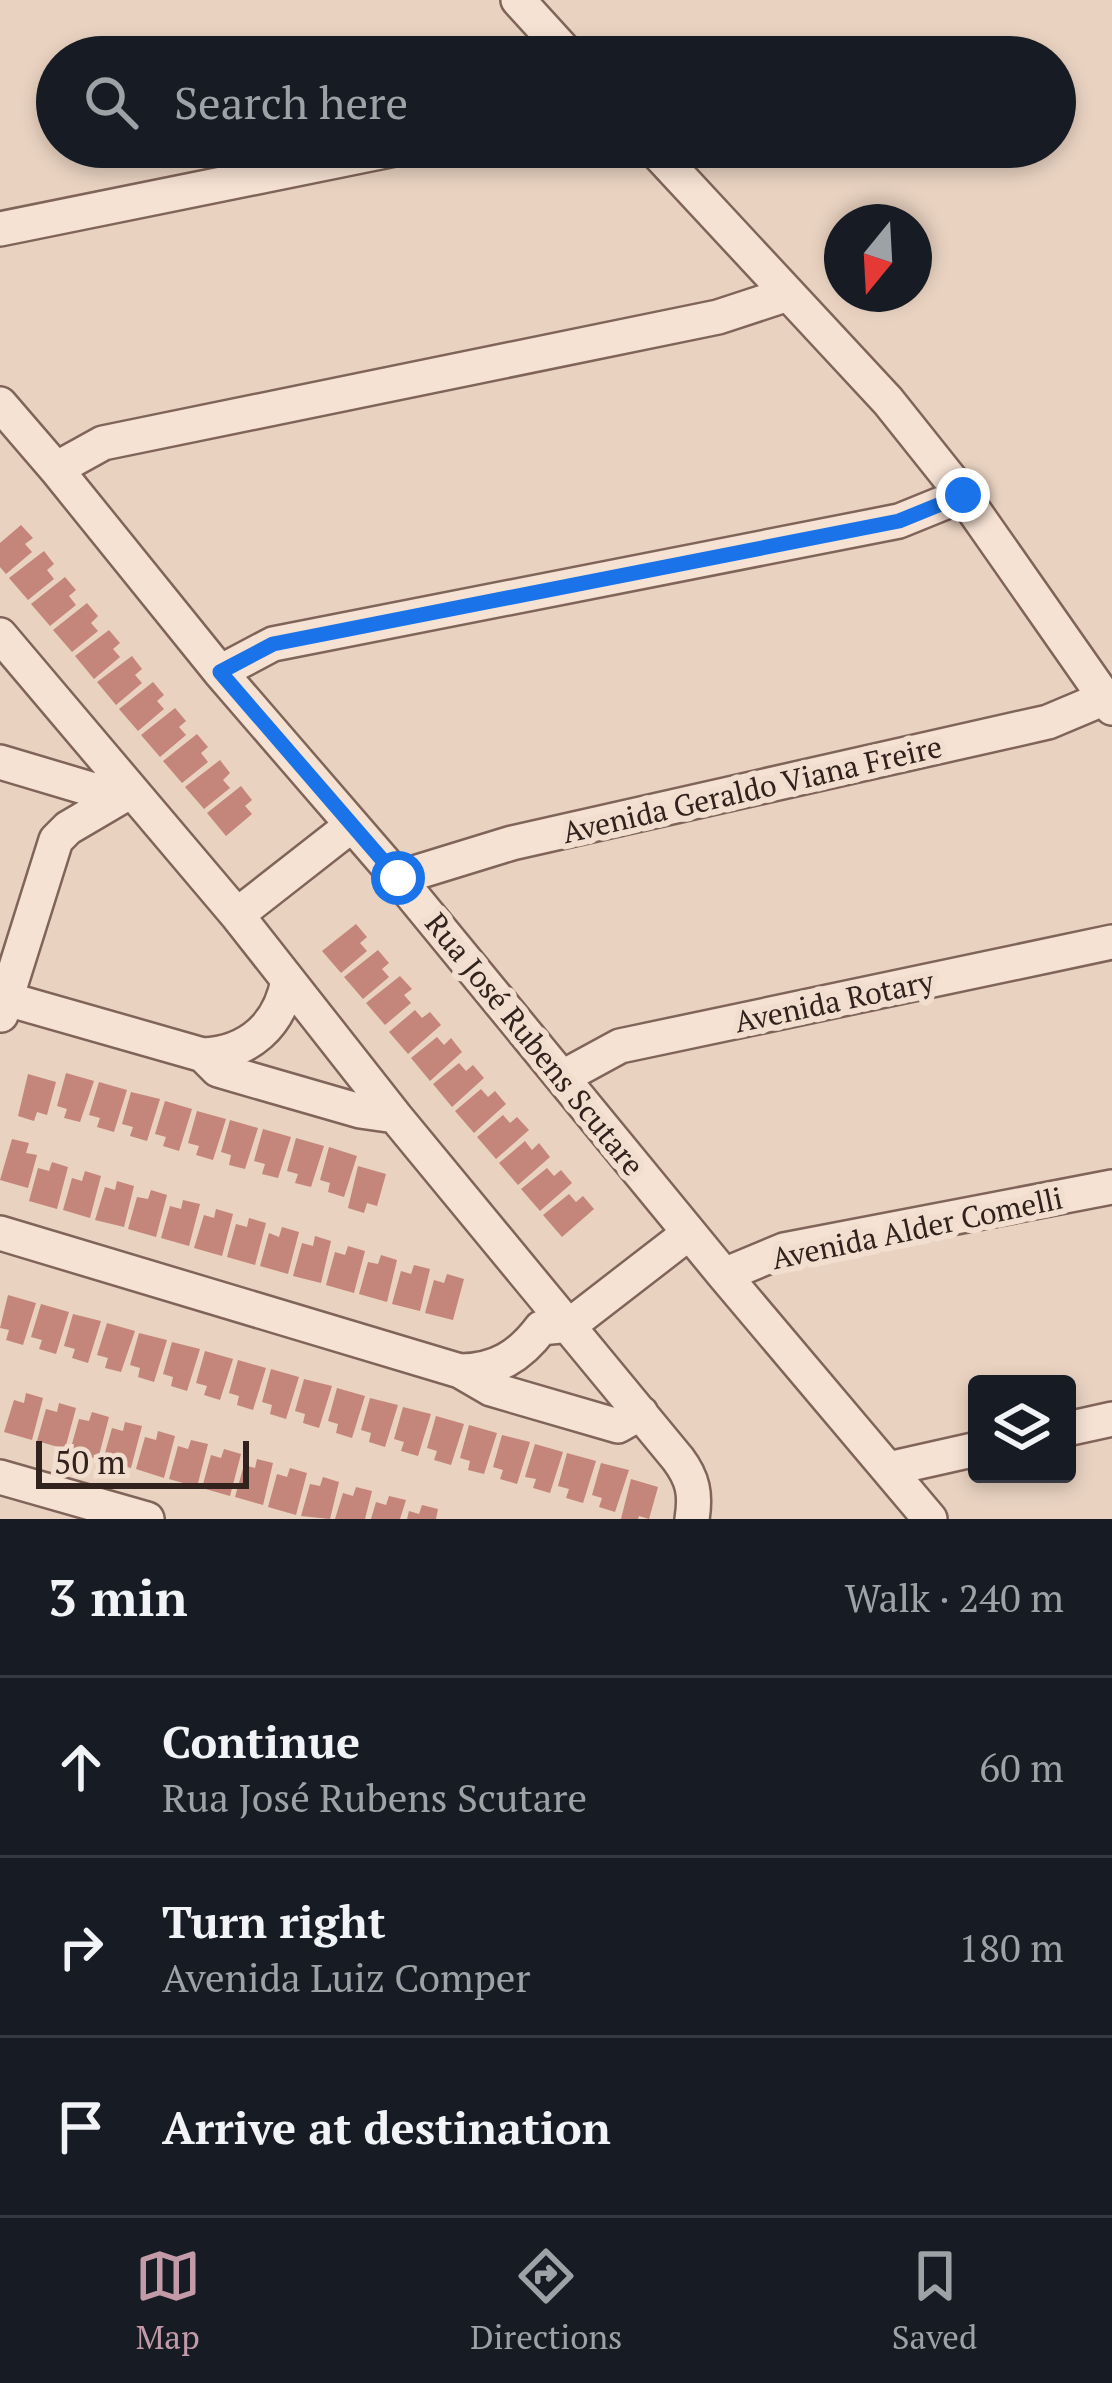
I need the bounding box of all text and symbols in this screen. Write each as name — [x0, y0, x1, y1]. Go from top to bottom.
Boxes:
search box — [36, 36, 1076, 168]
icon: search — [78, 69, 144, 135]
text: Search here — [174, 72, 408, 132]
north arrow — [824, 204, 932, 312]
route end — [936, 468, 990, 522]
street label: Avenida Geraldo Viana Freire — [558, 726, 946, 852]
route start — [371, 851, 425, 905]
street label: Rua José Rubens Scutare — [417, 904, 653, 1184]
street label: Avenida Rotary — [731, 960, 938, 1042]
street label: Avenida Alder Comelli — [768, 1178, 1066, 1278]
map controls — [968, 1375, 1076, 1483]
button: layers — [968, 1375, 1076, 1483]
scale bar — [36, 1435, 249, 1488]
text: 50 m — [54, 1440, 126, 1483]
text: 3 min — [48, 1563, 188, 1631]
text: Walk · 240 m — [845, 1571, 1064, 1623]
text: Continue — [162, 1711, 360, 1771]
icon: ahead — [48, 1734, 114, 1800]
text: 60 m — [979, 1741, 1064, 1793]
text: Rua José Rubens Scutare — [162, 1771, 587, 1823]
text: Turn right — [162, 1891, 386, 1951]
icon: right — [48, 1914, 114, 1980]
text: 180 m — [959, 1921, 1064, 1973]
text: Avenida Luiz Comper — [162, 1951, 530, 2003]
icon: arrive — [48, 2094, 114, 2160]
text: Arrive at destination — [162, 2097, 611, 2157]
tab: Map — [135, 2243, 201, 2358]
tab: Directions — [470, 2243, 622, 2358]
tab: Saved — [892, 2243, 977, 2358]

